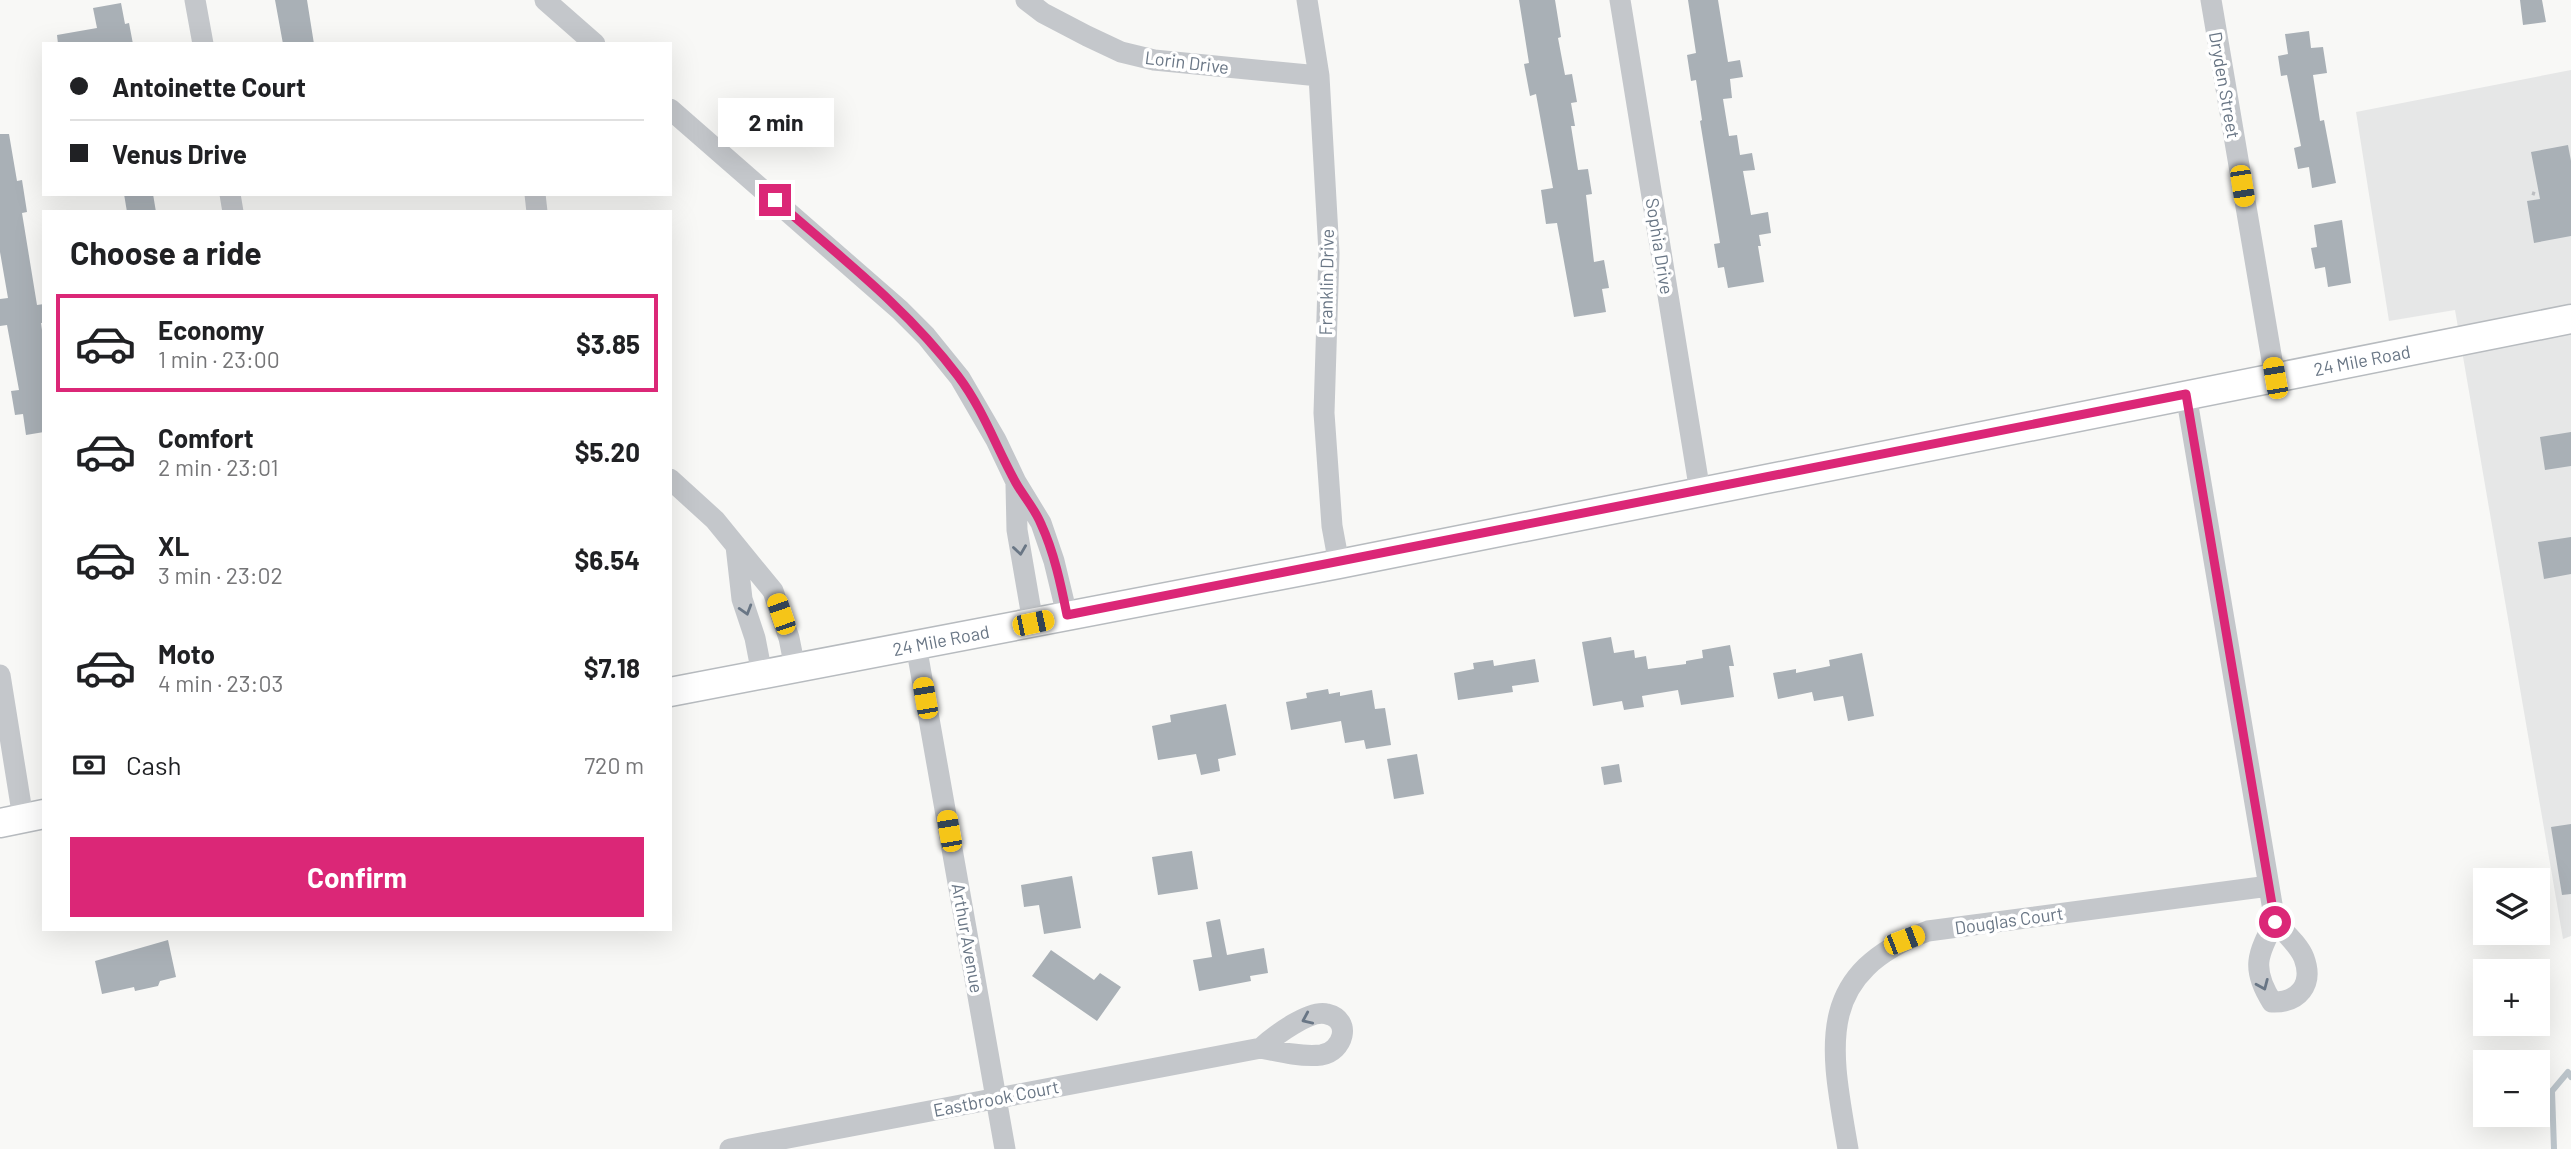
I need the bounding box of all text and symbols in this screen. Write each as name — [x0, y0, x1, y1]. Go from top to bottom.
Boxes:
street label: Dryden Street — [2205, 30, 2245, 140]
street label: Lorin Drive — [1144, 46, 1230, 78]
text: Antoinette Court — [112, 71, 306, 102]
callout: 2 min — [717, 99, 833, 148]
text: 2 min — [748, 108, 804, 136]
text: Venus Drive — [112, 138, 247, 169]
car — [2229, 164, 2256, 208]
route end — [759, 184, 791, 216]
street label: Sophia Drive — [1642, 196, 1678, 296]
street label: Franklin Drive — [1314, 229, 1338, 335]
text: Choose a ride — [70, 233, 262, 271]
icon: car — [74, 312, 137, 375]
text: Economy — [158, 314, 264, 345]
text: $3.85 — [576, 328, 640, 359]
street label: 24 Mile Road — [2312, 340, 2412, 380]
text: 1 min · 23:00 — [158, 345, 280, 373]
car — [2262, 355, 2289, 401]
icon: car — [74, 420, 137, 483]
text: Comfort — [158, 422, 254, 453]
text: $5.20 — [575, 436, 640, 467]
text: 2 min · 23:01 — [158, 453, 278, 481]
icon: car — [74, 528, 137, 591]
text: XL — [158, 530, 189, 561]
text: $6.54 — [574, 544, 640, 575]
one-way arrow — [1012, 545, 1027, 556]
text: 3 min · 23:02 — [158, 561, 283, 589]
car — [765, 591, 798, 637]
one-way arrow — [738, 604, 752, 616]
car — [1011, 608, 1056, 638]
street label: 24 Mile Road — [891, 620, 991, 660]
icon: car — [74, 636, 137, 699]
text: Moto — [158, 638, 215, 669]
text: $7.18 — [584, 652, 640, 683]
text: 4 min · 23:03 — [158, 669, 283, 697]
car — [912, 675, 939, 721]
icon: cash — [70, 746, 108, 784]
text: Cash — [126, 749, 181, 780]
text: 720 m — [584, 751, 644, 779]
car — [936, 808, 963, 854]
button: Confirm — [70, 837, 644, 917]
map controls — [2473, 868, 2550, 1127]
button: layers — [2473, 868, 2550, 945]
street label: Arthur Avenue — [948, 881, 988, 995]
street label: Douglas Court — [1953, 901, 2065, 939]
route start — [2259, 906, 2291, 938]
car — [1881, 923, 1928, 957]
button: + — [2473, 959, 2550, 1036]
one-way arrow — [2254, 978, 2268, 990]
one-way arrow — [1302, 1011, 1315, 1025]
button: − — [2473, 1050, 2550, 1127]
street label: Eastbrook Court — [931, 1075, 1061, 1121]

